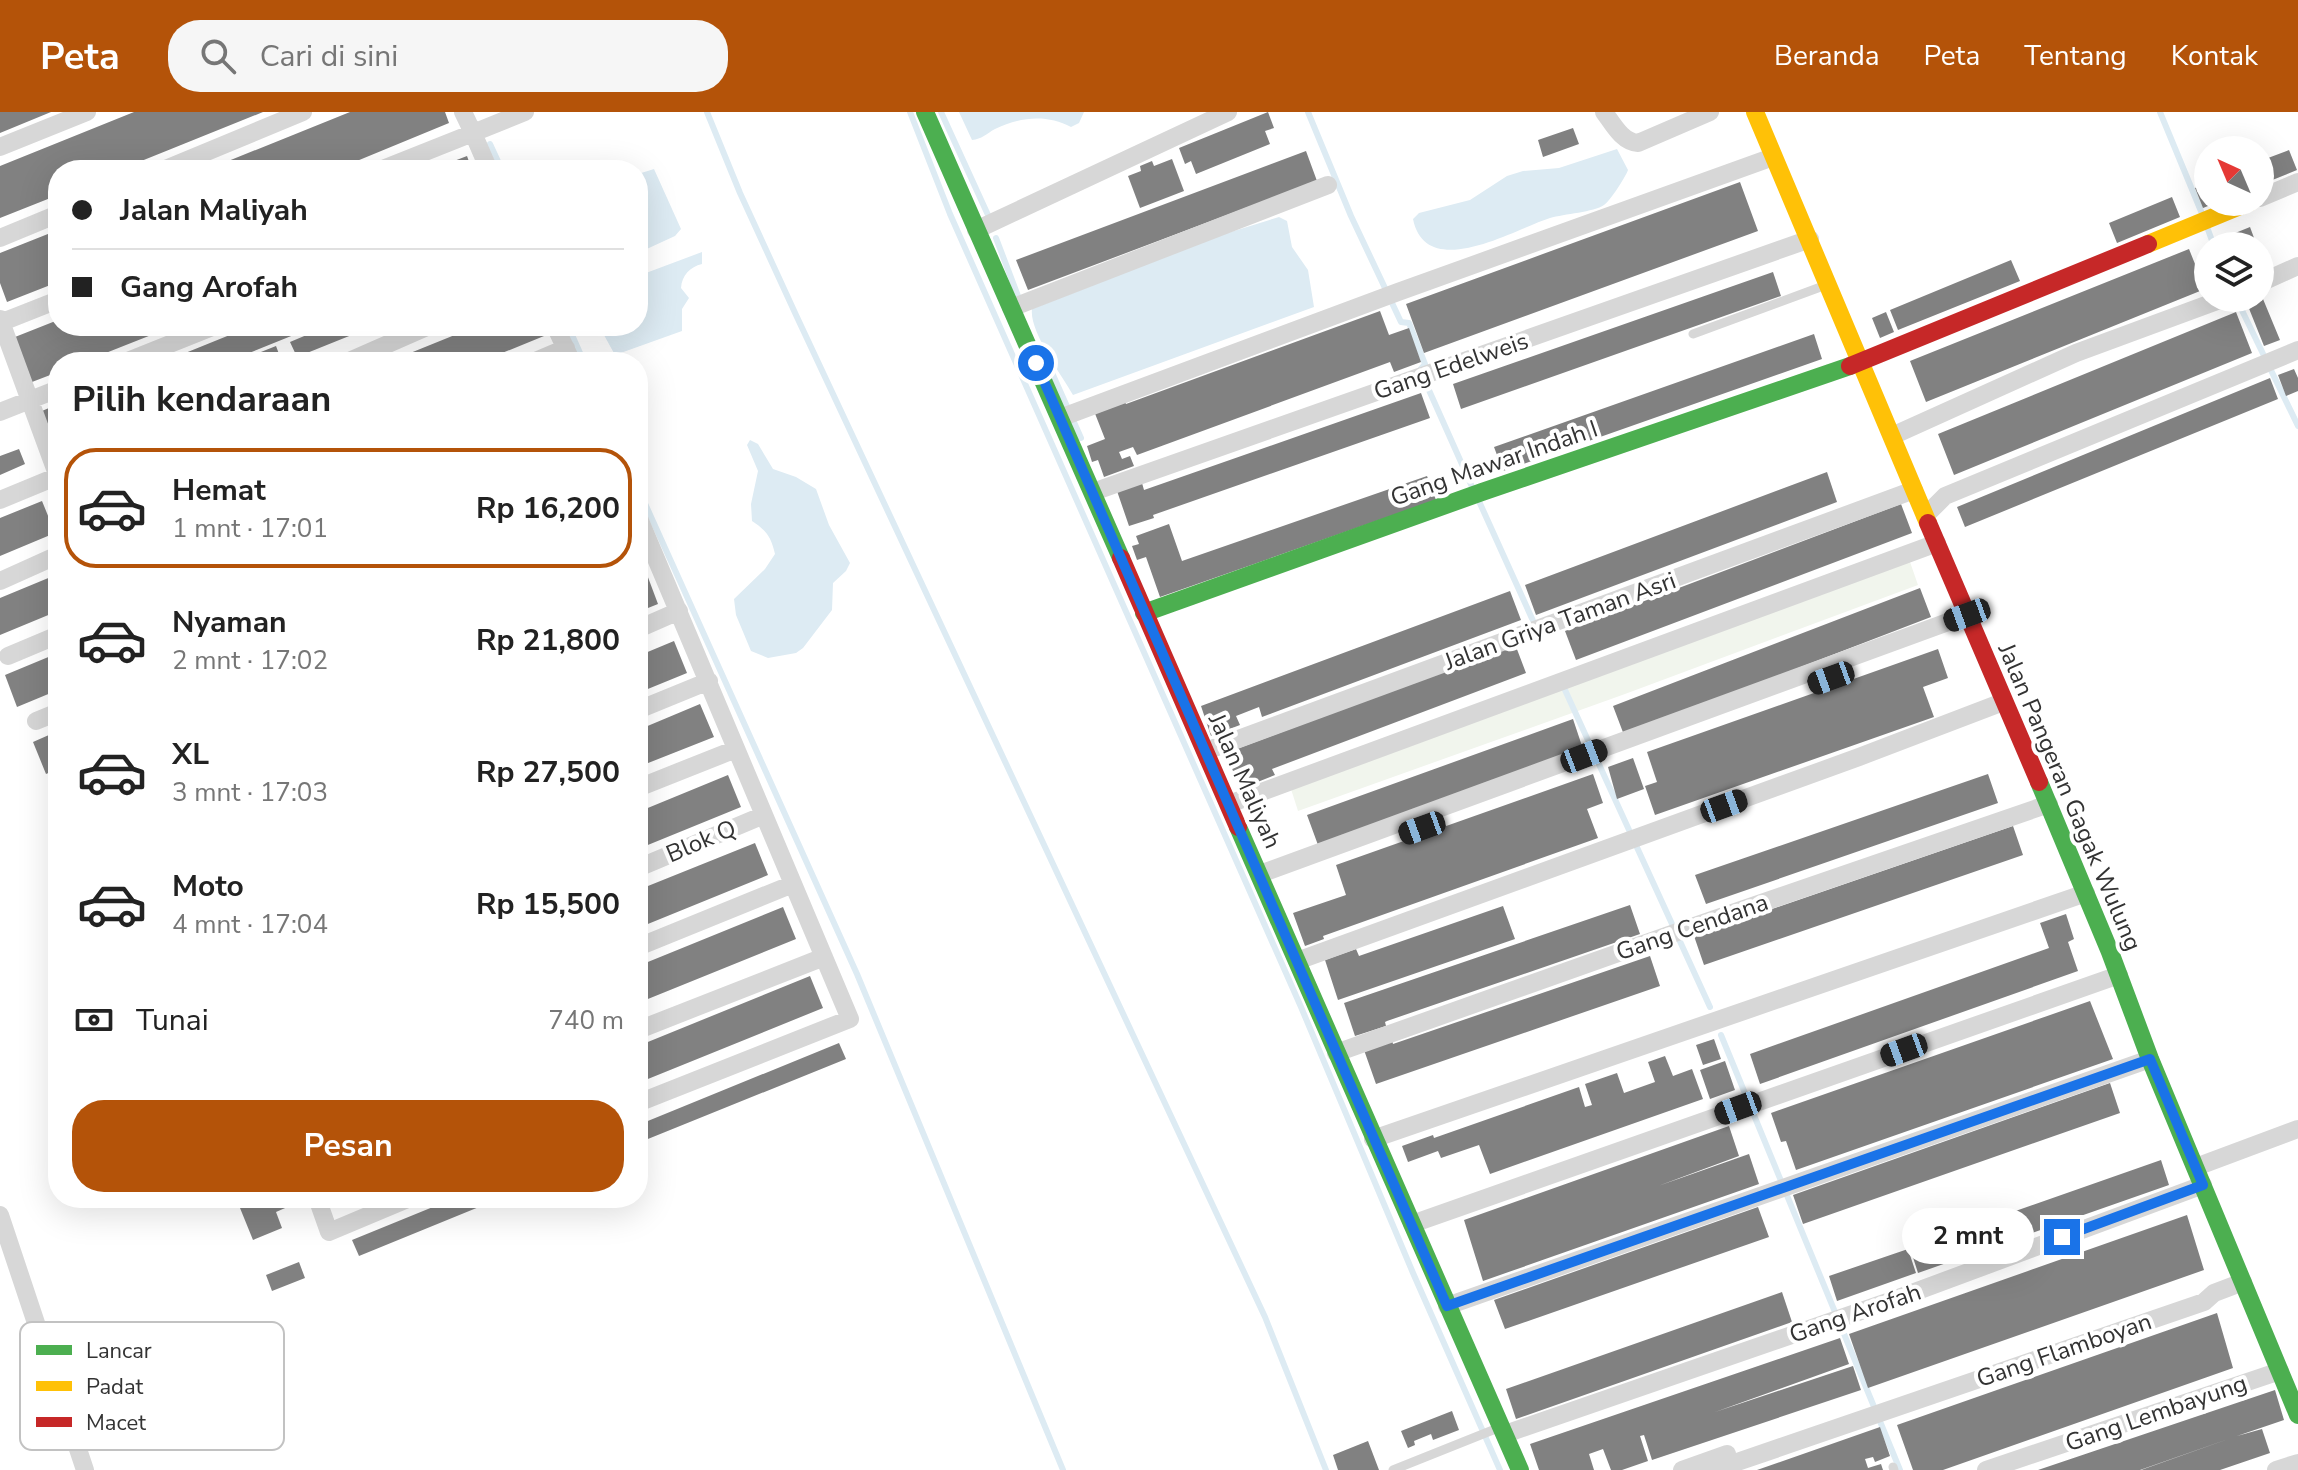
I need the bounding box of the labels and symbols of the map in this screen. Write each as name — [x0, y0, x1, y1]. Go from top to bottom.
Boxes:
north arrow — [2194, 136, 2274, 216]
street label: Gang Edelweis — [1369, 325, 1533, 407]
route start — [1018, 345, 1054, 381]
street label: Gang Mawar Indah I — [1386, 413, 1602, 513]
street label: Jalan Griya Taman Asri — [1439, 564, 1680, 678]
car — [1940, 596, 1994, 634]
street label: Jalan Pangeran Gagak Wulung — [1990, 637, 2149, 956]
car — [1804, 659, 1858, 697]
street label: Jalan Maliyah — [1201, 708, 1289, 854]
car — [1557, 736, 1611, 776]
car — [1697, 787, 1751, 825]
car — [1395, 809, 1449, 847]
street label: Blok Q — [661, 812, 741, 870]
street label: Gang Cendana — [1612, 886, 1772, 968]
car — [1877, 1031, 1931, 1069]
car — [1711, 1089, 1765, 1127]
callout: 2 mnt — [1902, 1209, 2034, 1265]
route end — [2044, 1219, 2080, 1255]
street label: Gang Arofah — [1785, 1276, 1925, 1350]
street label: Gang Flamboyan — [1972, 1305, 2156, 1395]
legend — [20, 1322, 284, 1450]
text: Lancar — [86, 1336, 152, 1366]
street label: Gang Lembayung — [2061, 1367, 2251, 1459]
text: Padat — [86, 1372, 144, 1402]
text: Macet — [86, 1408, 146, 1438]

